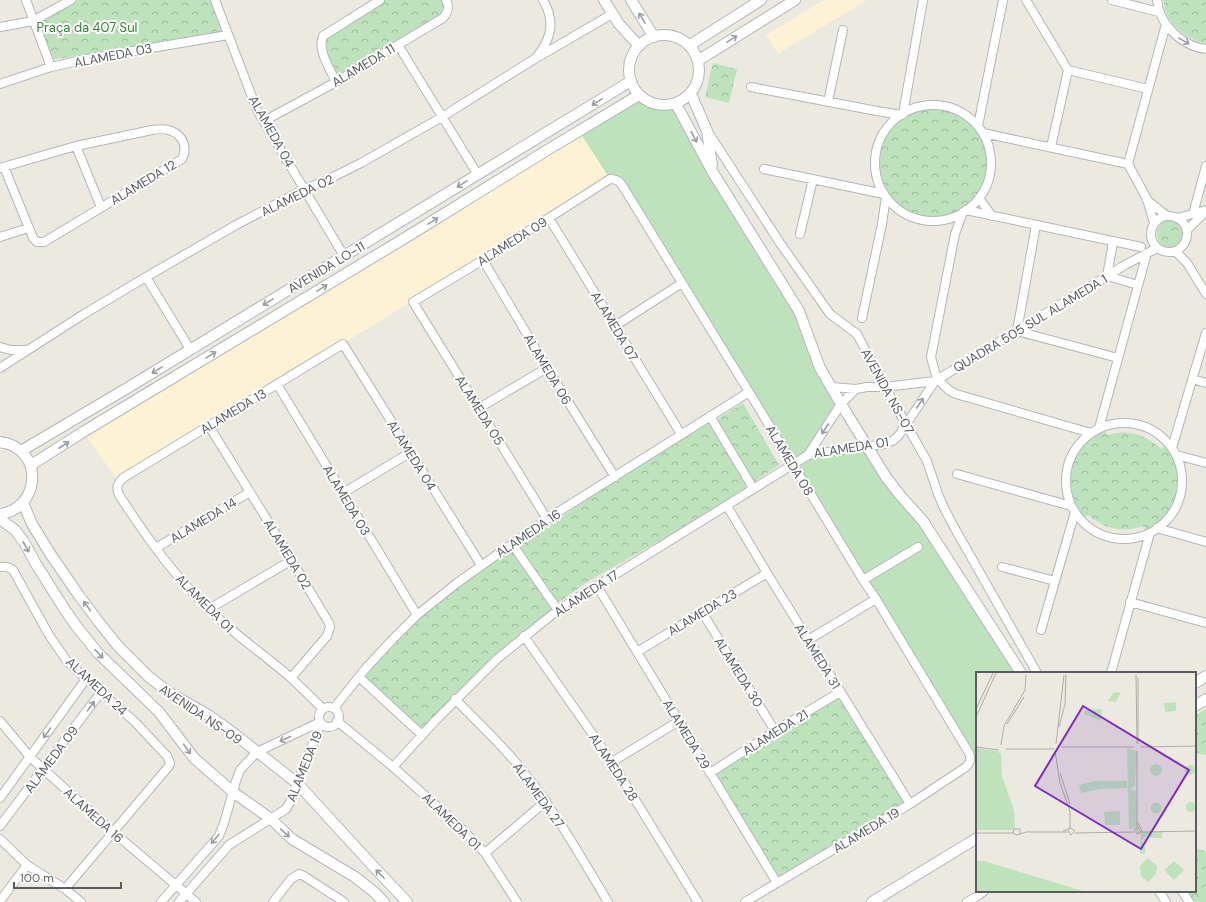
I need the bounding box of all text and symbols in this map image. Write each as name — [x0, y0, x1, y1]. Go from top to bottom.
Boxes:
one-way arrow — [638, 13, 646, 24]
park label: Praça da 407 Sul — [37, 19, 137, 36]
one-way arrow — [726, 35, 738, 43]
one-way arrow — [1178, 38, 1190, 45]
street label: ALAMEDA 03 — [73, 40, 154, 71]
street label: ALAMEDA 11 — [328, 40, 398, 91]
street label: ALAMEDA 04 — [245, 92, 298, 170]
one-way arrow — [591, 98, 603, 106]
one-way arrow — [691, 131, 699, 143]
street label: ALAMEDA 12 — [107, 156, 179, 209]
street label: ALAMEDA 02 — [258, 170, 336, 220]
one-way arrow — [456, 180, 468, 188]
street label: ALAMEDA 09 — [474, 213, 551, 270]
one-way arrow — [427, 216, 439, 224]
street label: AVENIDA LO-11 — [285, 238, 368, 297]
street label: QUADRA 505 SUL ALAMEDA 1 — [950, 271, 1110, 376]
one-way arrow — [316, 284, 328, 292]
street label: ALAMEDA 07 — [587, 288, 642, 364]
one-way arrow — [263, 298, 274, 306]
street label: ALAMEDA 06 — [520, 331, 575, 408]
street label: AVENIDA NS-07 — [857, 346, 918, 437]
one-way arrow — [205, 351, 217, 359]
one-way arrow — [151, 365, 162, 374]
street label: ALAMEDA 05 — [451, 372, 508, 449]
street label: ALAMEDA 13 — [197, 385, 270, 438]
one-way arrow — [916, 397, 924, 408]
street label: ALAMEDA 04 — [383, 417, 440, 494]
street label: ALAMEDA 08 — [762, 422, 817, 499]
one-way arrow — [821, 424, 829, 435]
street label: ALAMEDA 01 — [812, 433, 890, 462]
one-way arrow — [58, 440, 70, 448]
street label: ALAMEDA 03 — [319, 462, 374, 539]
street label: ALAMEDA 14 — [167, 494, 240, 547]
street label: ALAMEDA 16 — [492, 505, 564, 561]
street label: ALAMEDA 02 — [260, 516, 315, 593]
one-way arrow — [23, 540, 31, 552]
street label: ALAMEDA 17 — [551, 566, 622, 621]
street label: ALAMEDA 01 — [172, 571, 237, 636]
street label: ALAMEDA 23 — [664, 585, 740, 640]
one-way arrow — [83, 600, 91, 611]
street label: ALAMEDA 31 — [791, 620, 844, 692]
street label: ALAMEDA 30 — [710, 634, 767, 711]
one-way arrow — [95, 649, 104, 659]
street label: ALAMEDA 24 — [62, 654, 131, 719]
inset map — [976, 672, 1196, 892]
street label: AVENIDA NS-09 — [156, 680, 245, 748]
street label: ALAMEDA 29 — [659, 696, 714, 772]
one-way arrow — [87, 700, 95, 711]
street label: ALAMEDA 21 — [739, 706, 811, 759]
street label: ALAMEDA 09 — [21, 722, 82, 796]
one-way arrow — [43, 728, 51, 739]
street label: ALAMEDA 19 — [283, 728, 326, 804]
street label: ALAMEDA 28 — [585, 730, 642, 805]
one-way arrow — [279, 736, 291, 743]
one-way arrow — [183, 743, 191, 754]
street label: ALAMEDA 27 — [509, 759, 568, 831]
street label: ALAMEDA 16 — [60, 784, 127, 847]
street label: ALAMEDA 01 — [419, 789, 485, 854]
street label: ALAMEDA 19 — [830, 804, 903, 857]
one-way arrow — [280, 828, 290, 837]
one-way arrow — [211, 834, 220, 845]
scale bar — [14, 864, 121, 890]
one-way arrow — [375, 869, 385, 879]
text: 100 m — [20, 870, 54, 886]

